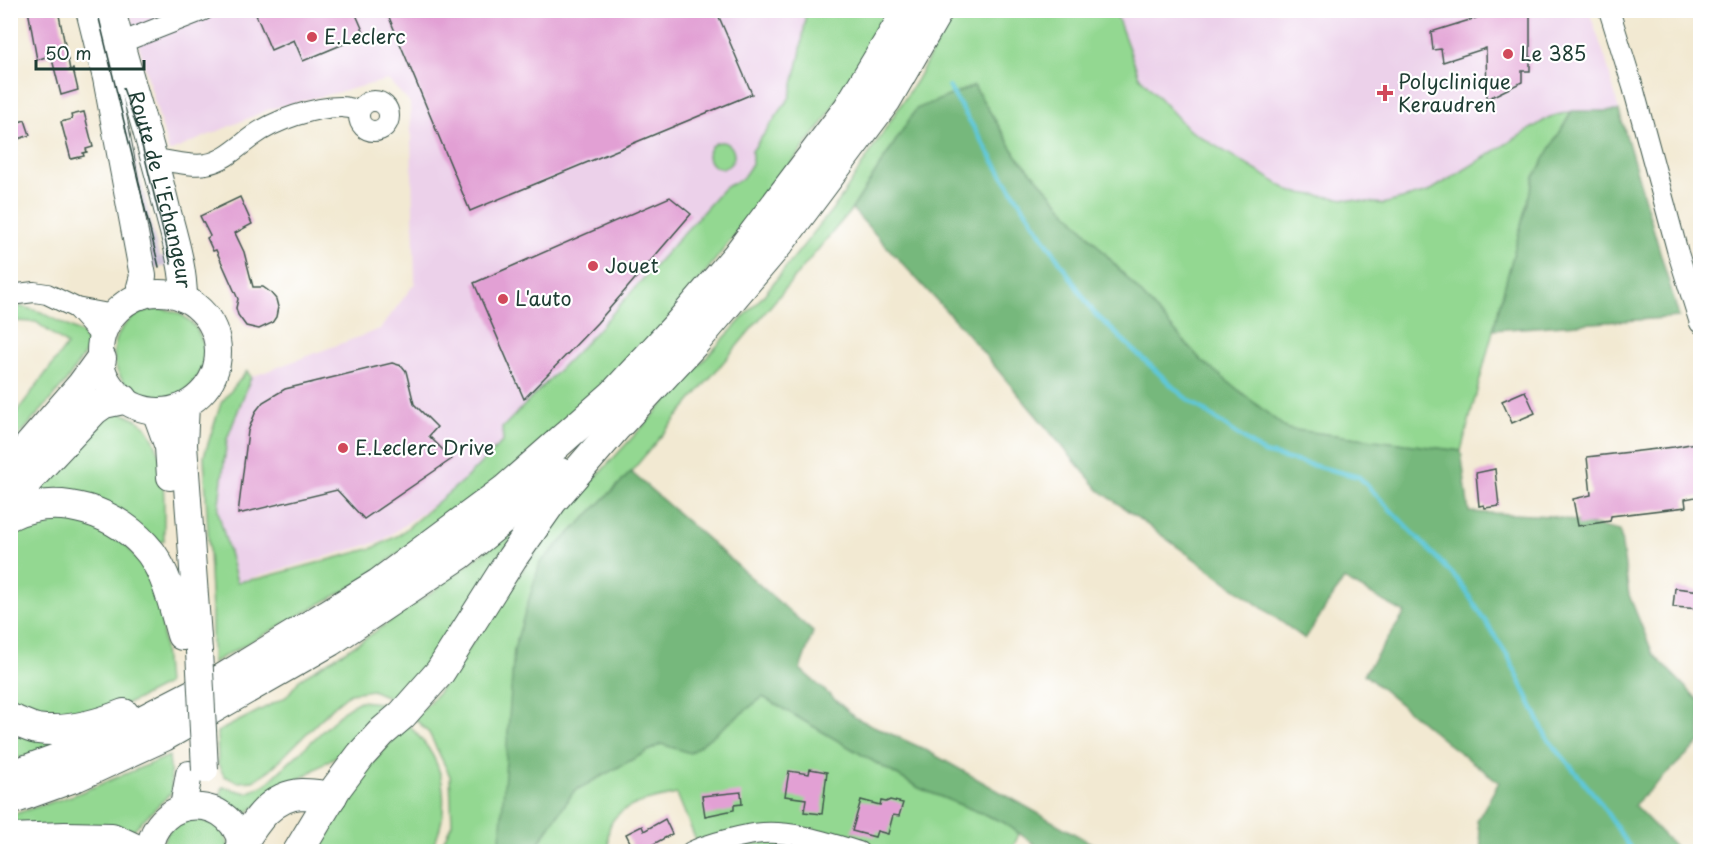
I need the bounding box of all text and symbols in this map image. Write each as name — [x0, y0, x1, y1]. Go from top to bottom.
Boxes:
place label: E.Leclerc — [324, 21, 406, 51]
marker: E.Leclerc — [305, 30, 319, 44]
scale bar — [36, 33, 144, 71]
place label: Le 385 — [1520, 38, 1586, 68]
text: 50 m — [45, 39, 92, 66]
marker: Le 385 — [1501, 47, 1515, 61]
place label: Polyclinique Keraudren — [1398, 66, 1511, 119]
marker: Polyclinique Keraudren — [1376, 84, 1394, 102]
street label: Route de L'Echangeur — [121, 87, 200, 290]
place label: Jouet — [605, 250, 659, 280]
marker: Jouet — [586, 259, 600, 273]
place label: L'auto — [515, 283, 572, 313]
marker: L'auto — [496, 292, 510, 306]
place label: E.Leclerc Drive — [355, 432, 494, 462]
marker: E.Leclerc Drive — [336, 441, 350, 455]

